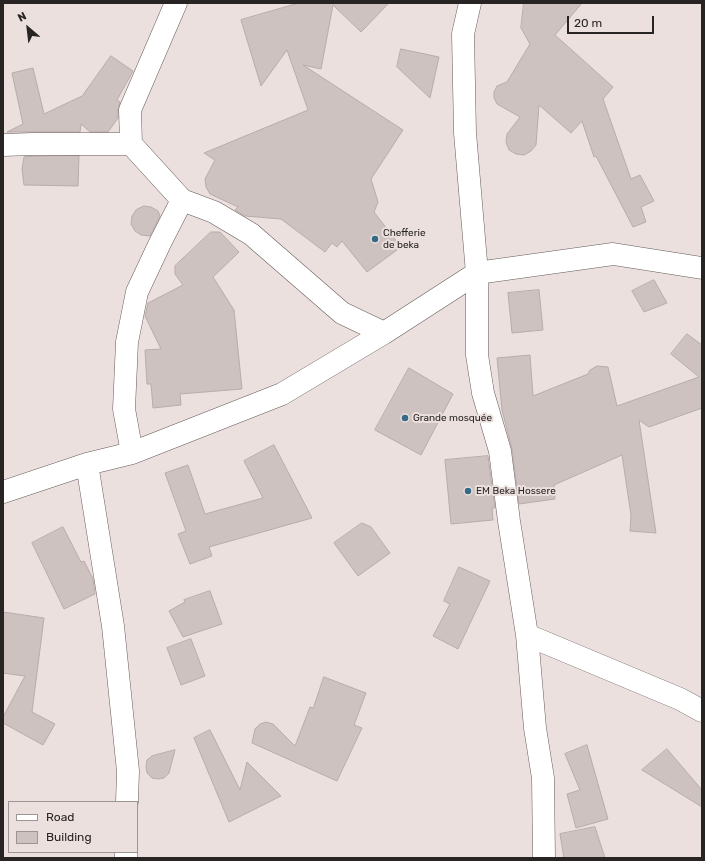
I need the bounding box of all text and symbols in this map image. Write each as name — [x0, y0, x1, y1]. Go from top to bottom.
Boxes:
north arrow — [8, 8, 48, 48]
scale bar — [569, 8, 656, 34]
text: N — [16, 9, 29, 25]
text: 20 m — [574, 16, 602, 30]
place label: Chefferie de beka — [383, 227, 426, 250]
marker: Chefferie de beka — [370, 234, 380, 244]
place label: Grande mosquée — [413, 412, 492, 424]
marker: Grande mosquée — [400, 413, 410, 423]
place label: EM Beka Hossere — [476, 485, 556, 497]
marker: EM Beka Hossere — [463, 486, 473, 496]
legend — [8, 801, 138, 853]
text: Road — [46, 810, 74, 824]
text: Building — [46, 830, 92, 844]

